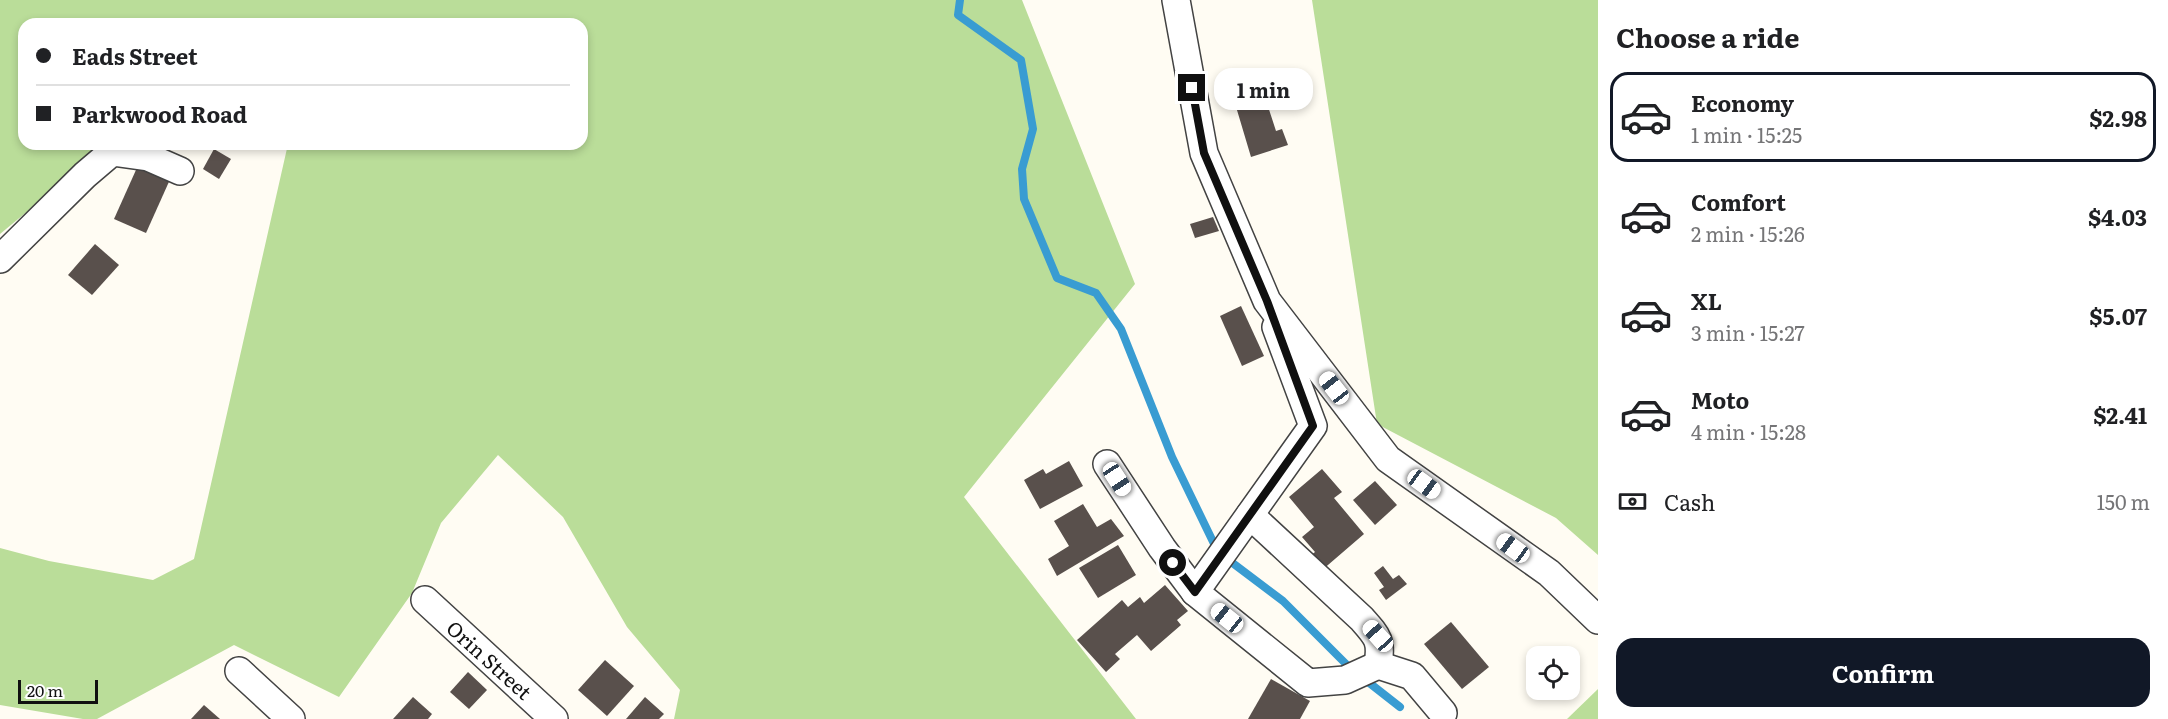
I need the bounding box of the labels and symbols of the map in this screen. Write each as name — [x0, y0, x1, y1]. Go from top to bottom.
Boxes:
callout: 1 min — [1213, 67, 1312, 109]
route end — [1178, 74, 1205, 101]
car — [1316, 368, 1352, 408]
car — [1100, 459, 1134, 499]
car — [1404, 466, 1444, 502]
car — [1493, 530, 1533, 566]
route start — [1159, 549, 1186, 576]
car — [1207, 600, 1247, 636]
street label: Orin Street — [441, 612, 539, 706]
car — [1359, 617, 1397, 655]
scale bar — [18, 677, 98, 704]

